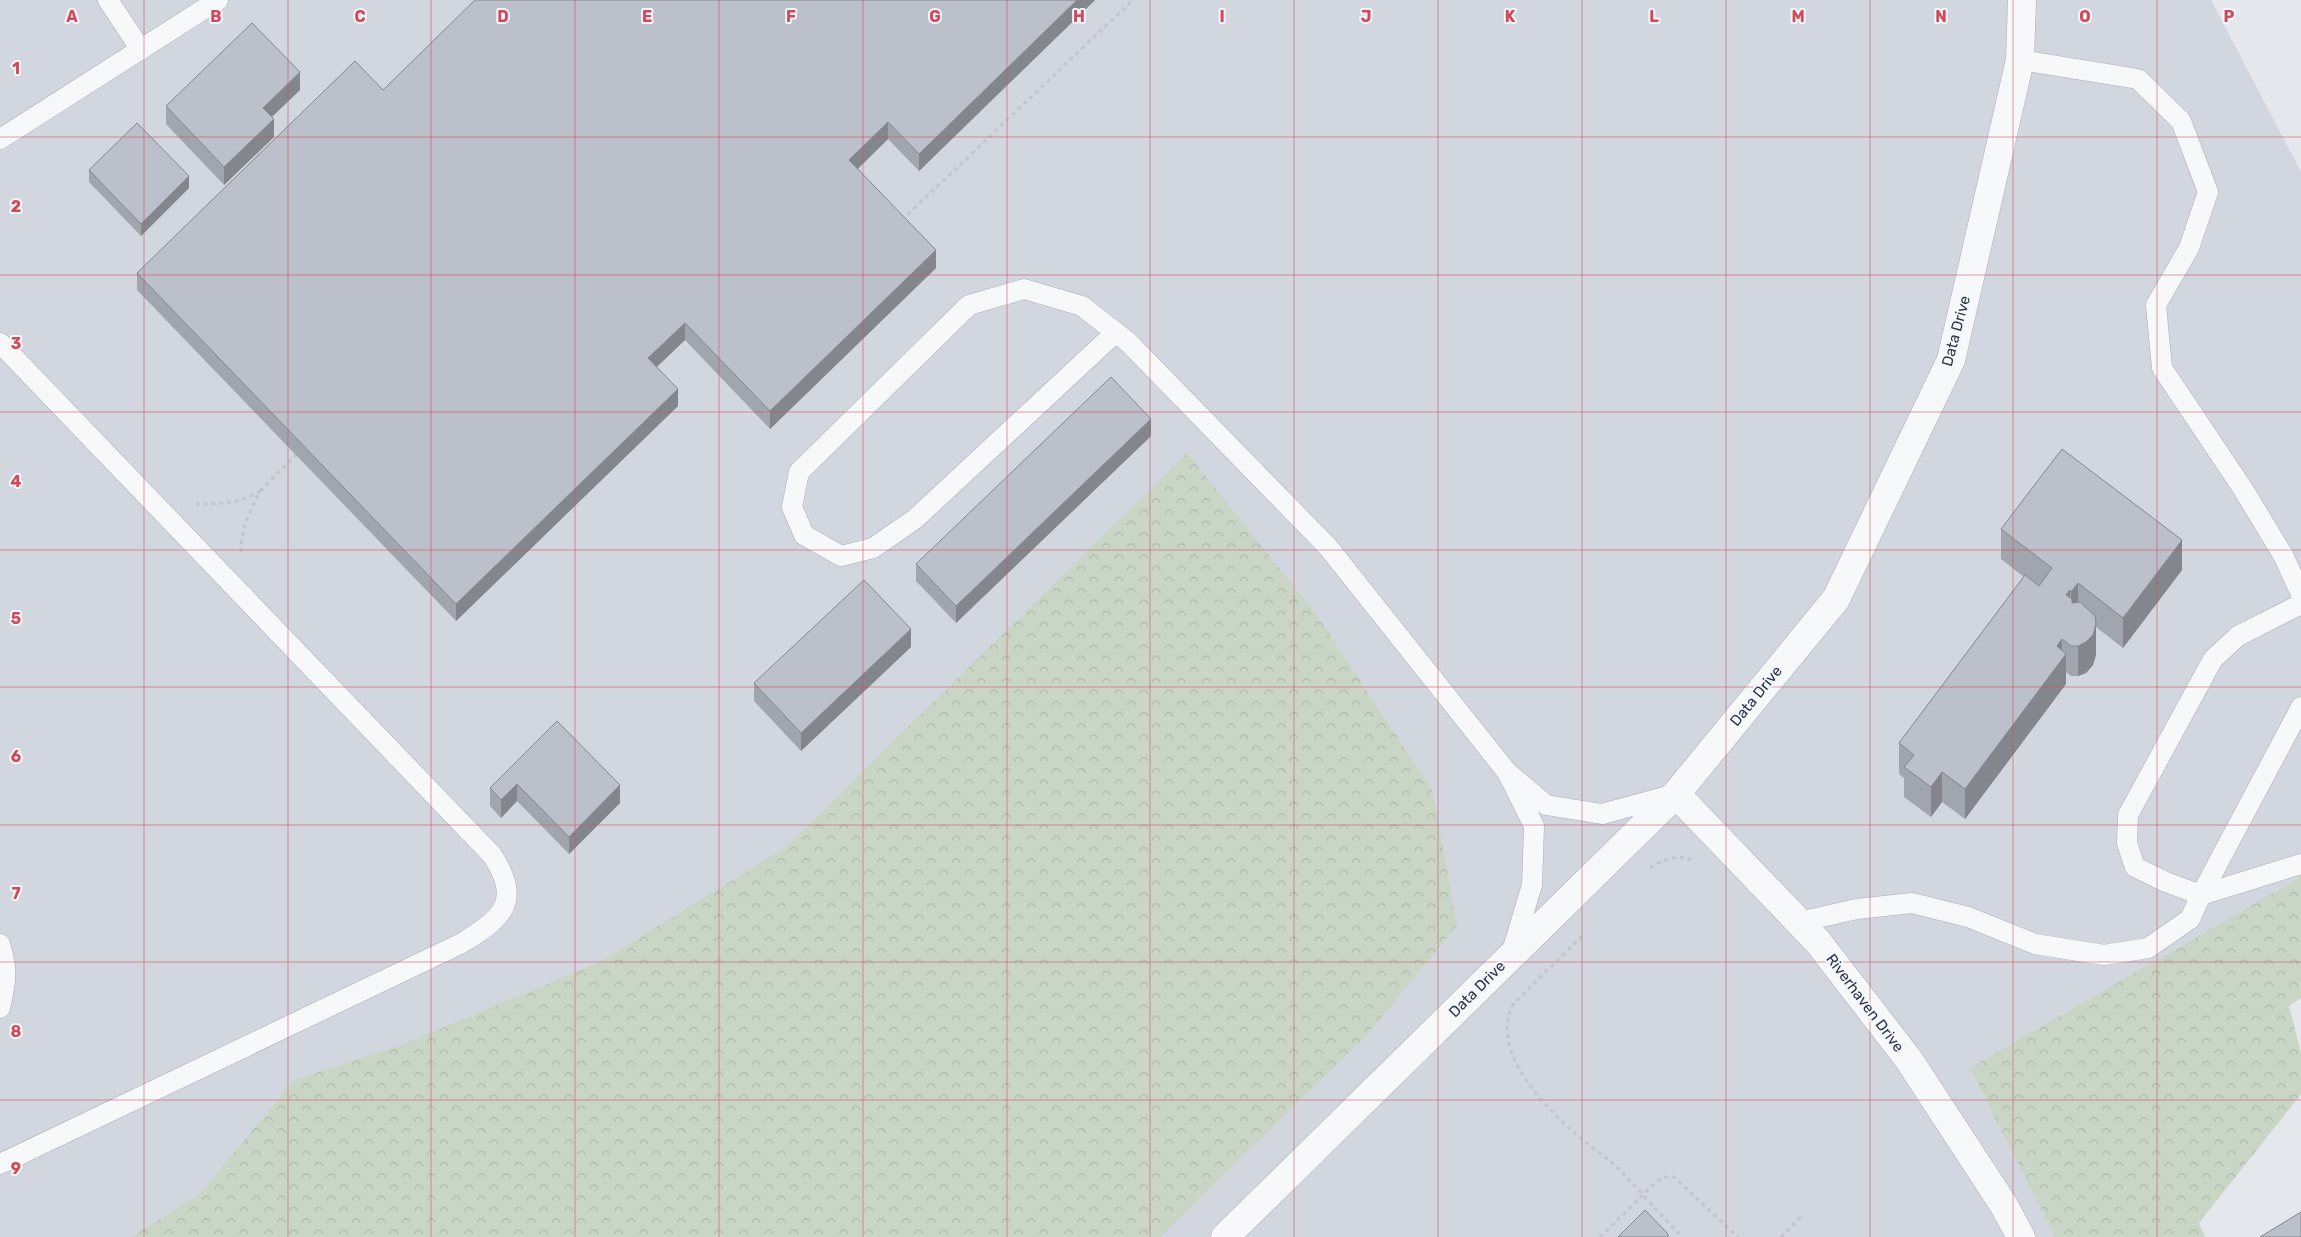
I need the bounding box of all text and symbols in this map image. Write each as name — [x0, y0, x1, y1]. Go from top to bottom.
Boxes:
text: A — [66, 7, 78, 26]
text: B — [210, 7, 222, 26]
text: C — [354, 7, 366, 26]
text: D — [497, 7, 509, 26]
text: E — [642, 7, 652, 26]
text: F — [786, 7, 796, 26]
text: G — [929, 7, 941, 26]
text: H — [1073, 7, 1085, 26]
text: I — [1219, 7, 1225, 26]
text: J — [1361, 7, 1371, 26]
text: K — [1505, 7, 1516, 26]
text: L — [1649, 7, 1659, 26]
text: M — [1791, 7, 1805, 26]
text: N — [1935, 7, 1947, 26]
text: O — [2079, 7, 2091, 26]
text: P — [2224, 7, 2235, 26]
text: 1 — [12, 59, 20, 78]
text: 2 — [11, 197, 21, 216]
street label: Data Drive — [1938, 294, 1974, 368]
text: 3 — [11, 334, 21, 353]
text: 4 — [11, 472, 22, 491]
text: 5 — [11, 609, 21, 628]
street label: Data Drive — [1726, 662, 1786, 730]
text: 6 — [11, 747, 21, 766]
text: 7 — [11, 884, 21, 903]
street label: Riverhaven Drive — [1822, 950, 1908, 1056]
street label: Data Drive — [1445, 957, 1509, 1021]
text: 8 — [11, 1022, 22, 1041]
text: 9 — [11, 1159, 21, 1178]

